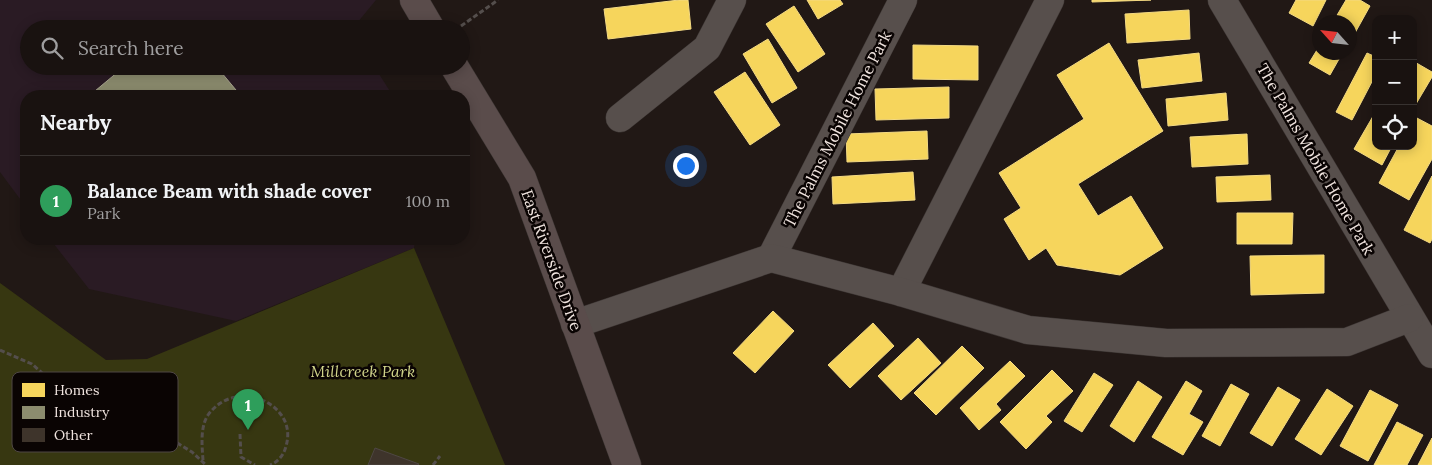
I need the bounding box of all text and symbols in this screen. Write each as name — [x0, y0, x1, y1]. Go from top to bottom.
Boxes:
north arrow — [1312, 15, 1357, 60]
map controls — [1372, 15, 1417, 150]
button: + — [1372, 15, 1417, 60]
search box — [20, 20, 470, 75]
street label: The Palms Mobile Home Park — [779, 27, 896, 231]
icon: search — [38, 34, 66, 62]
text: Search here — [78, 36, 184, 60]
street label: The Palms Mobile Home Park — [1253, 60, 1379, 259]
button: − — [1372, 60, 1417, 105]
button: locate — [1372, 105, 1417, 150]
text: Nearby — [40, 109, 111, 136]
your location — [673, 153, 699, 179]
text: Balance Beam with shade cover — [87, 179, 371, 203]
street label: East Riverside Drive — [517, 187, 587, 334]
text: 1 — [53, 191, 59, 211]
text: 100 m — [406, 191, 450, 211]
text: Park — [87, 203, 120, 223]
park label: Millcreek Park — [311, 361, 415, 381]
legend — [12, 372, 178, 452]
text: Homes — [54, 381, 99, 399]
pin: 1 — [232, 389, 264, 430]
text: Industry — [54, 403, 110, 421]
text: Other — [54, 426, 93, 444]

